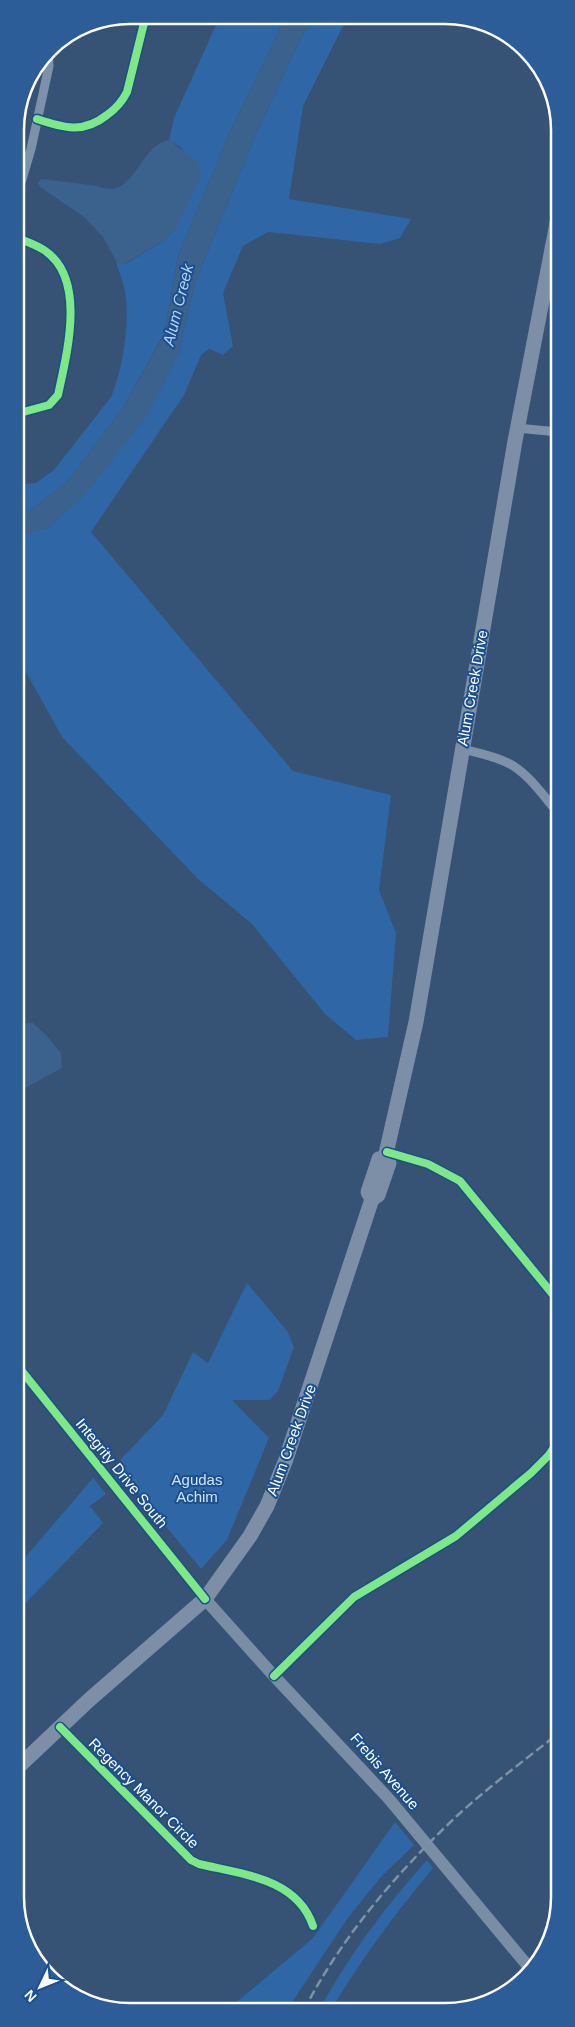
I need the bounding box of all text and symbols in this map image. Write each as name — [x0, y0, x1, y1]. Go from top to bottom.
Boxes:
water label: Alum Creek — [159, 261, 197, 349]
street label: Alum Creek Drive — [453, 629, 491, 747]
street label: Alum Creek Drive — [263, 1382, 319, 1498]
street label: Integrity Drive South — [73, 1415, 171, 1531]
park label: Agudas Achim — [172, 1471, 222, 1505]
street label: Frebis Avenue — [347, 1729, 423, 1813]
street label: Regency Manor Circle — [86, 1735, 202, 1851]
north arrow — [15, 1962, 65, 2012]
text: N — [21, 1987, 40, 2005]

